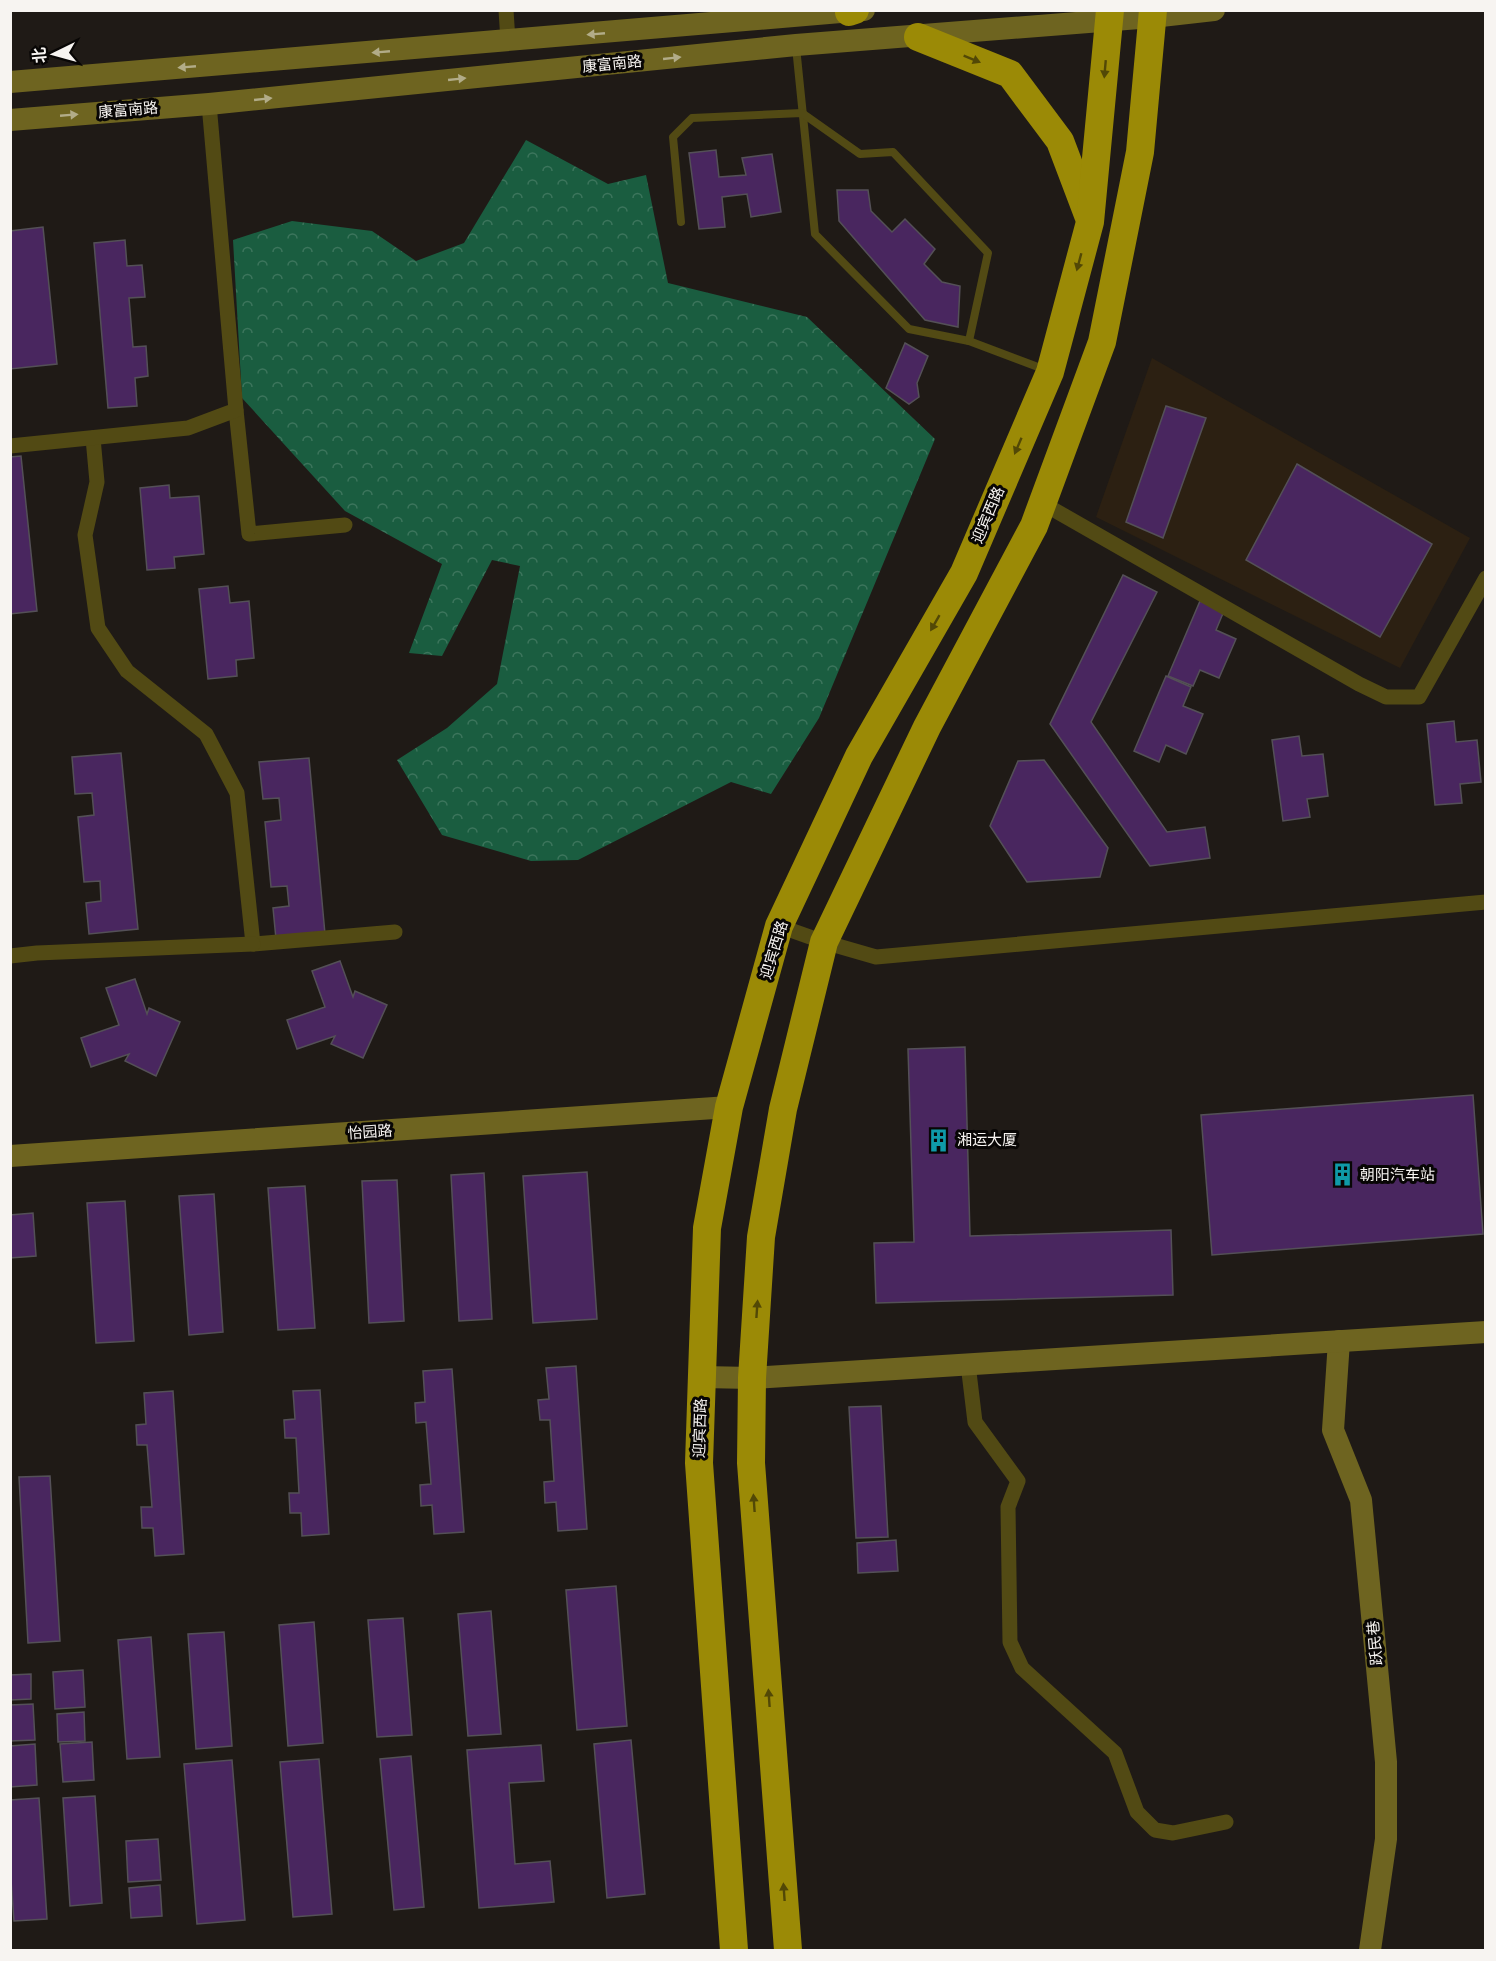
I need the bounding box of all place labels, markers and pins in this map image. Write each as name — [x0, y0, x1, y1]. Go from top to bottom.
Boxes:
building icon: 湘运大厦 — [926, 1127, 952, 1153]
place label: 湘运大厦 — [957, 1131, 1017, 1149]
building icon: 朝阳汽车站 — [1329, 1162, 1355, 1188]
place label: 朝阳汽车站 — [1360, 1166, 1435, 1184]

